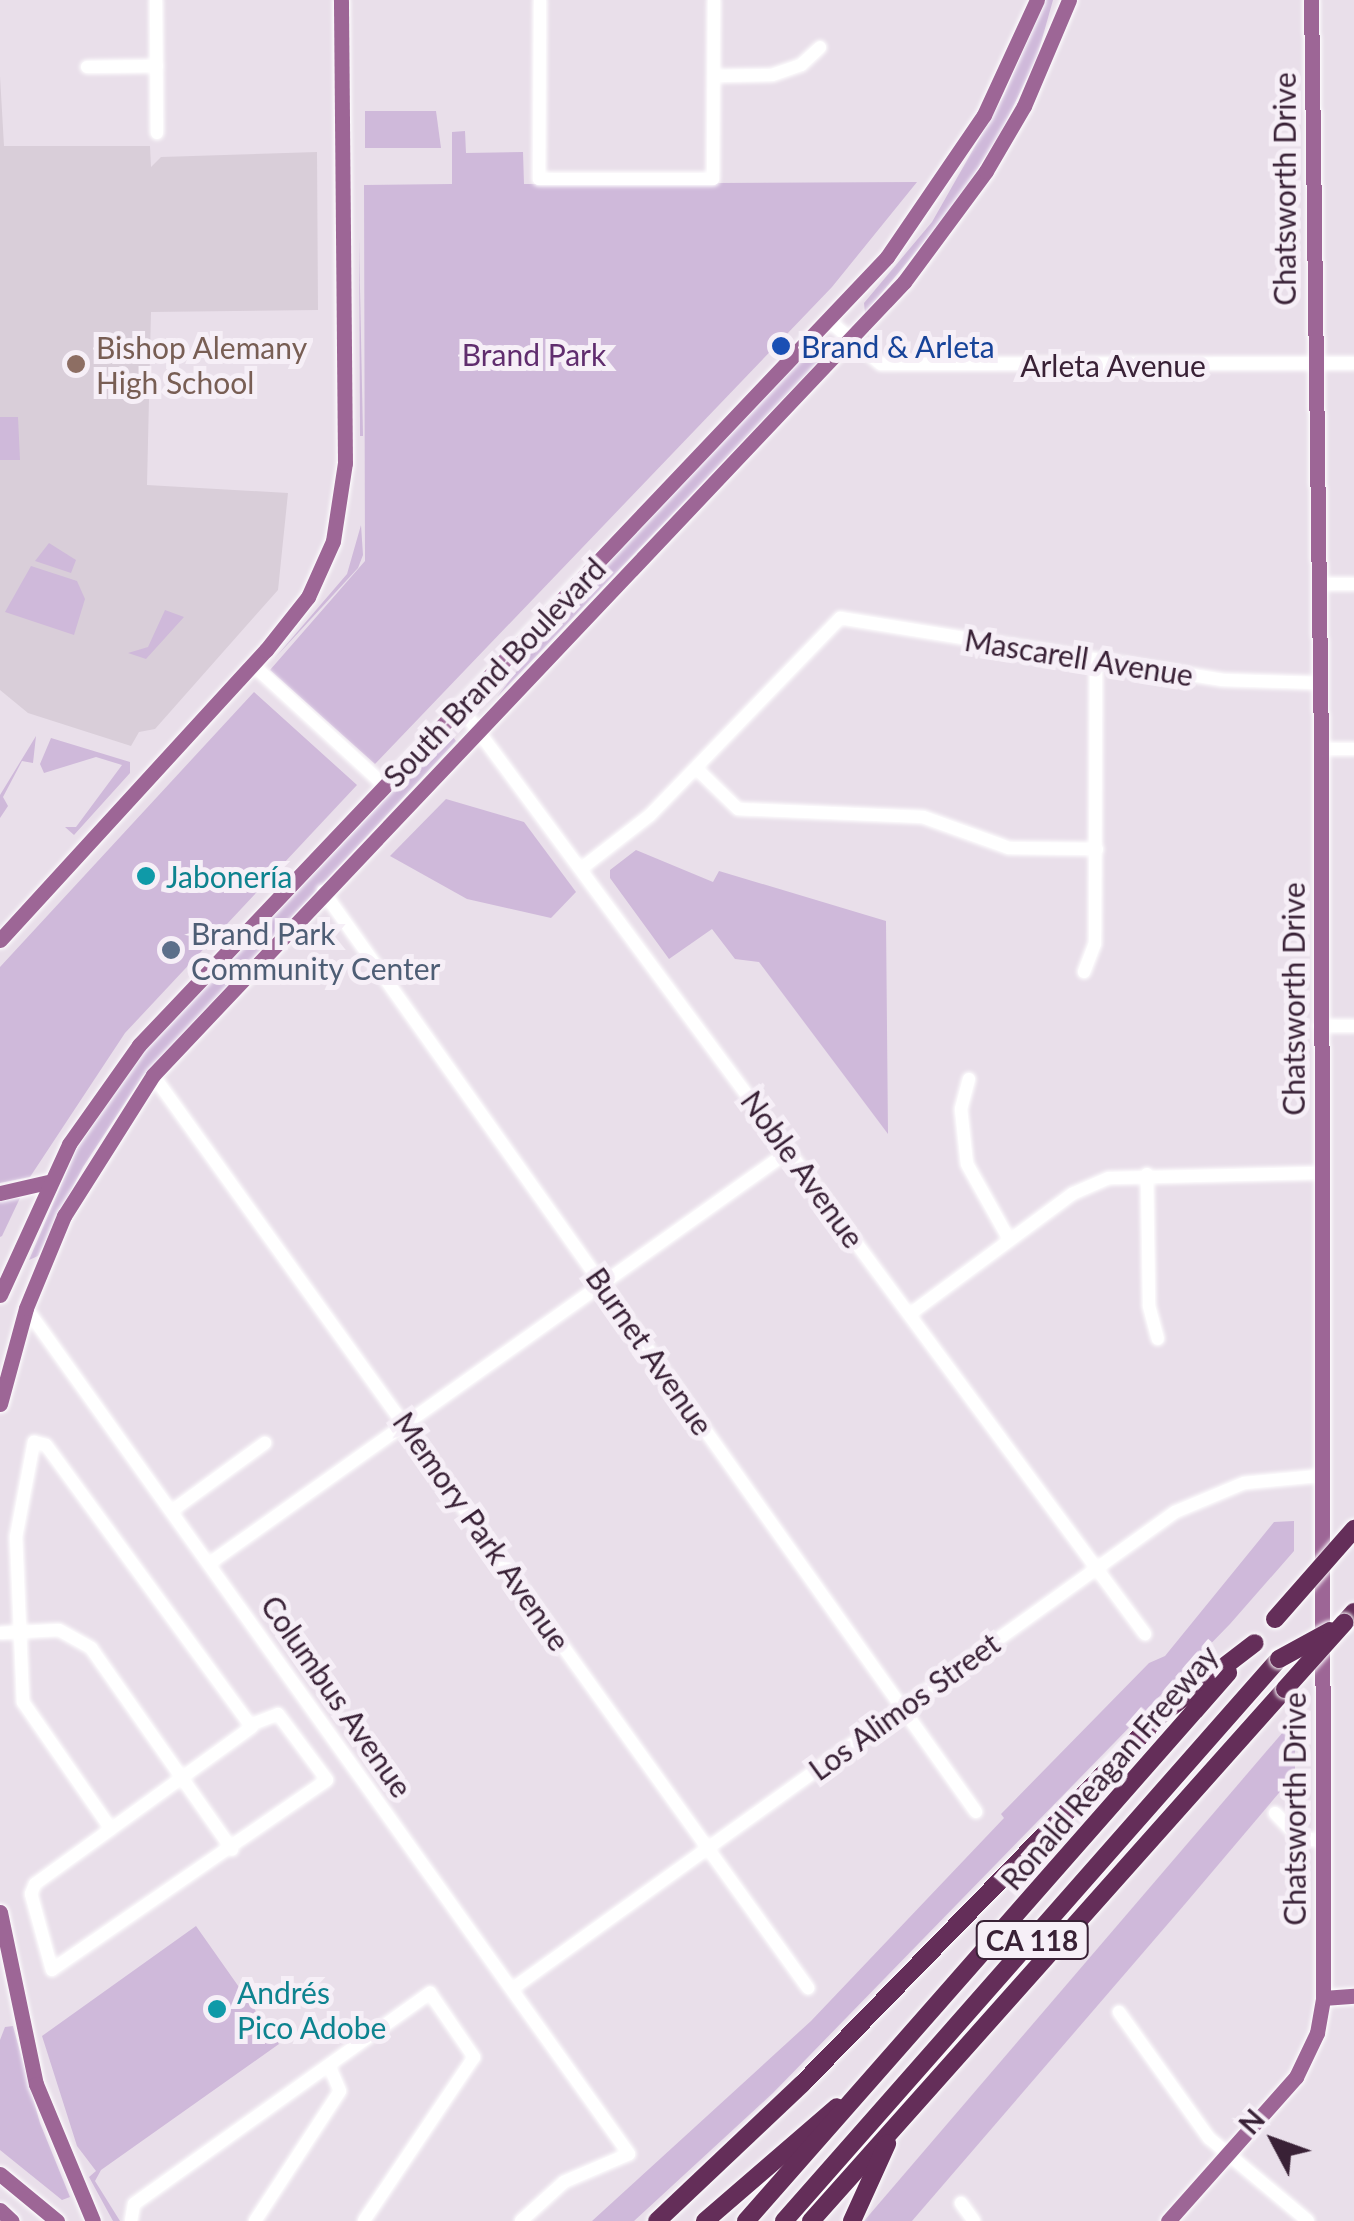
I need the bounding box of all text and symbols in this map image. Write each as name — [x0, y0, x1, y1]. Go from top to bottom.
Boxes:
street label: Chatsworth Drive — [1266, 72, 1302, 306]
place label: Brand & Arleta — [801, 328, 996, 364]
place label: Bishop Alemany High School — [96, 329, 308, 400]
marker: Brand & Arleta — [770, 335, 792, 357]
park label: Brand Park — [462, 336, 606, 372]
street label: Arleta Avenue — [1020, 347, 1206, 383]
marker: Bishop Alemany High School — [65, 353, 87, 375]
street label: South Brand Boulevard — [376, 550, 612, 794]
street label: Mascarell Avenue — [962, 621, 1196, 693]
place label: Jabonería — [166, 858, 292, 894]
marker: Jabonería — [135, 865, 157, 887]
street label: Chatsworth Drive — [1275, 882, 1311, 1116]
place label: Brand Park Community Center — [191, 915, 441, 986]
marker: Brand Park Community Center — [160, 939, 182, 961]
street label: Noble Avenue — [734, 1083, 872, 1255]
street label: Burnet Avenue — [579, 1260, 721, 1442]
street label: Memory Park Avenue — [386, 1404, 578, 1658]
street label: Columbus Avenue — [254, 1588, 420, 1804]
street label: Los Alimos Street — [801, 1624, 1007, 1788]
street label: Ronald Reagan Freeway — [993, 1637, 1225, 1897]
street label: Chatsworth Drive — [1276, 1692, 1312, 1926]
road number: CA 118 — [974, 1917, 1090, 1963]
place label: Andrés Pico Adobe — [237, 1974, 387, 2044]
marker: Andrés Pico Adobe — [206, 1998, 228, 2020]
north arrow — [1224, 2091, 1324, 2191]
text: N — [1231, 2102, 1271, 2141]

